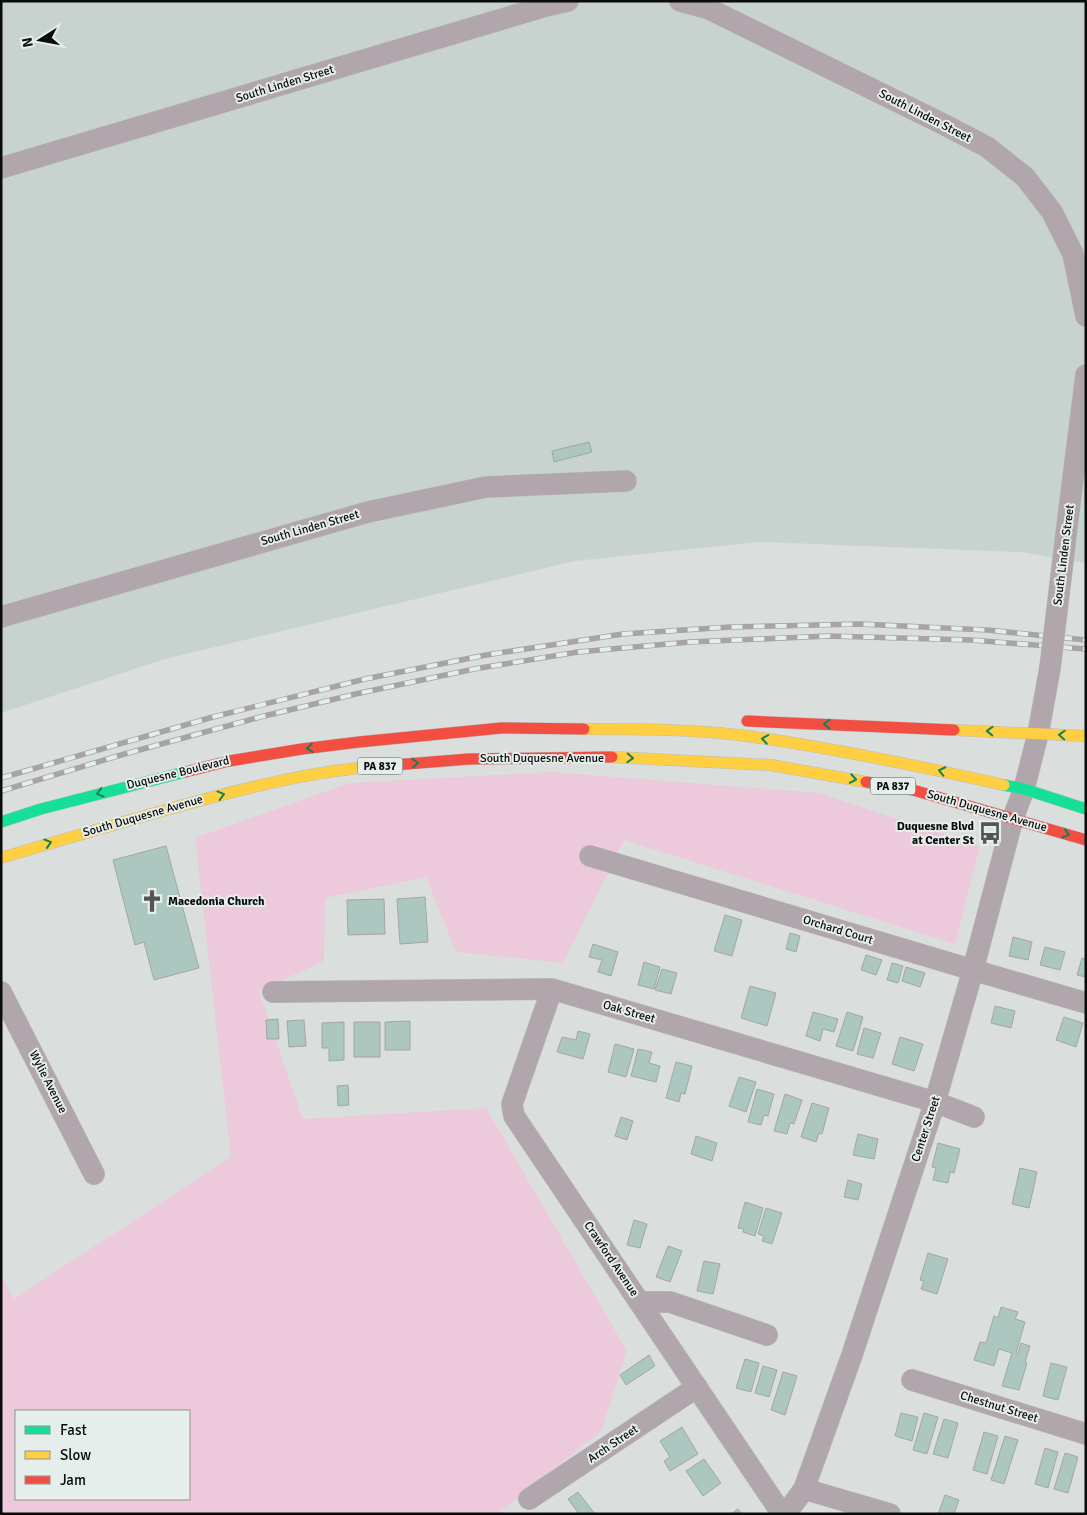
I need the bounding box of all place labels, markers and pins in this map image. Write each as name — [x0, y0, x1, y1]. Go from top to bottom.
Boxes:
place label: Duquesne Blvd at Center St — [897, 819, 975, 848]
bus stop icon: Duquesne Blvd at Center St — [977, 820, 1003, 846]
church icon: Macedonia Church — [139, 888, 165, 914]
place label: Macedonia Church — [168, 894, 265, 909]

